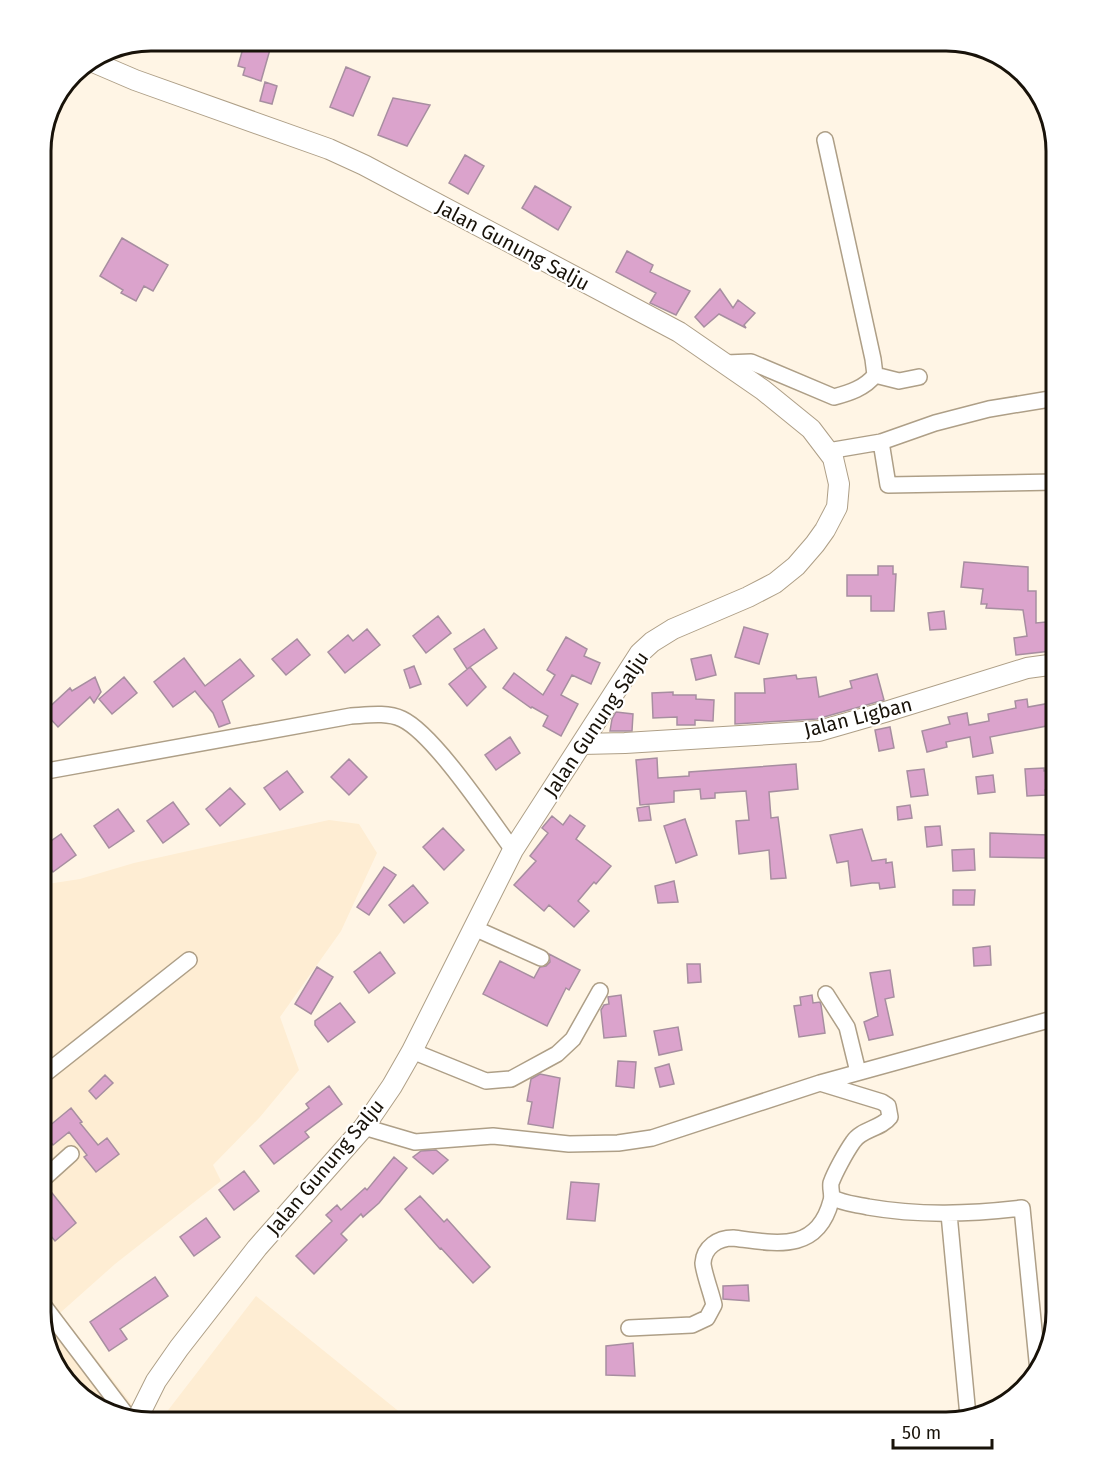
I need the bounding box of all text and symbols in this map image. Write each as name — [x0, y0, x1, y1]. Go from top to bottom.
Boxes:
street label: Jalan Gunung Salju — [432, 194, 594, 296]
street label: Jalan Gunung Salju — [538, 647, 654, 801]
street label: Jalan Ligban — [801, 692, 915, 742]
street label: Jalan Gunung Salju — [261, 1094, 389, 1240]
scale bar — [893, 1412, 992, 1450]
text: 50 m — [902, 1422, 941, 1444]

